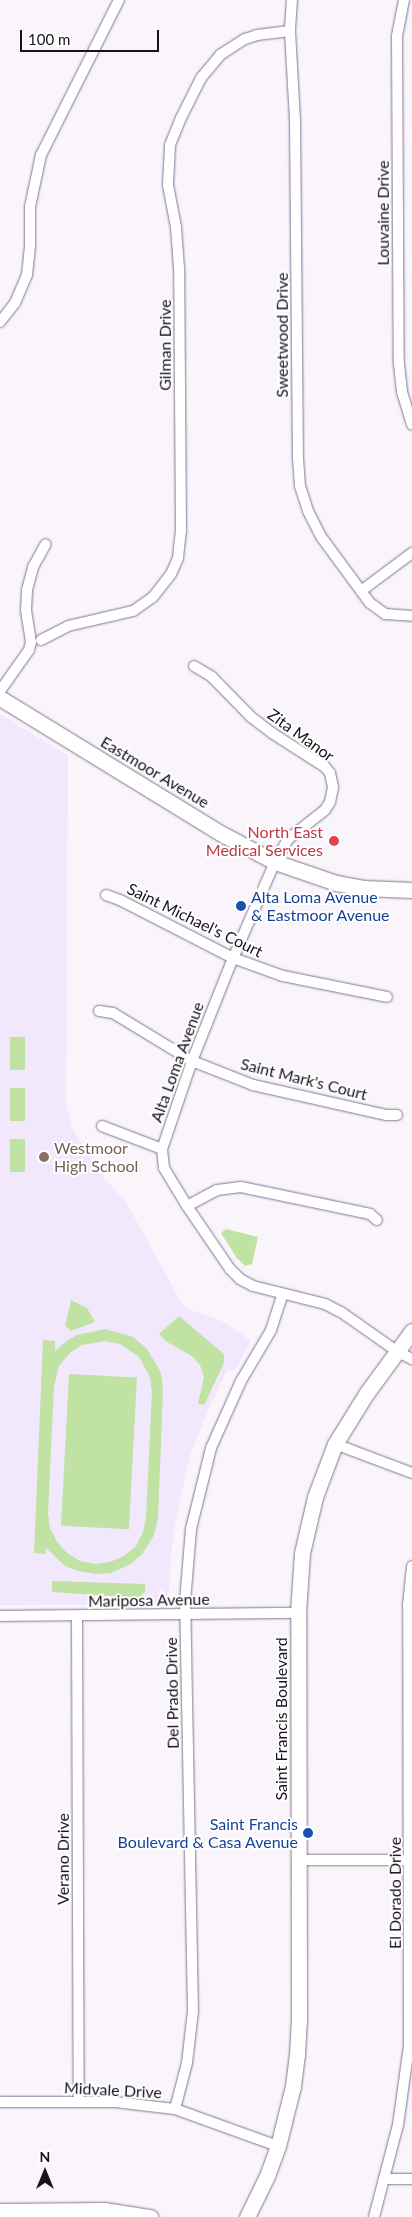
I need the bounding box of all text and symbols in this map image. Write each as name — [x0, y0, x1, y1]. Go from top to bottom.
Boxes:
scale bar — [22, 20, 161, 52]
text: 100 m — [28, 30, 70, 48]
street label: Louvaine Drive — [373, 160, 393, 266]
street label: Sweetwood Drive — [272, 272, 292, 398]
street label: Gilman Drive — [155, 299, 175, 391]
street label: Zita Manor — [264, 704, 338, 766]
street label: Eastmoor Avenue — [97, 732, 213, 812]
place label: North East Medical Services — [206, 822, 323, 860]
marker: North East Medical Services — [327, 834, 341, 848]
street label: Saint Michael's Court — [124, 879, 266, 961]
place label: Alta Loma Avenue & Eastmoor Avenue — [251, 887, 390, 925]
marker: Alta Loma Avenue & Eastmoor Avenue — [235, 900, 247, 912]
street label: Alta Loma Avenue — [146, 999, 208, 1125]
street label: Saint Mark's Court — [239, 1054, 369, 1104]
place label: Westmoor High School — [54, 1138, 138, 1176]
marker: Westmoor High School — [38, 1151, 50, 1163]
street label: Mariposa Avenue — [88, 1589, 210, 1611]
street label: Del Prado Drive — [161, 1637, 183, 1749]
street label: Saint Francis Boulevard — [271, 1637, 291, 1801]
street label: Verano Drive — [53, 1813, 73, 1905]
place label: Saint Francis Boulevard & Casa Avenue — [117, 1814, 298, 1852]
marker: Saint Francis Boulevard & Casa Avenue — [302, 1827, 314, 1839]
street label: El Dorado Drive — [385, 1837, 405, 1949]
street label: Midvale Drive — [64, 2078, 162, 2102]
north arrow — [20, 2147, 70, 2197]
text: N — [40, 2148, 50, 2165]

